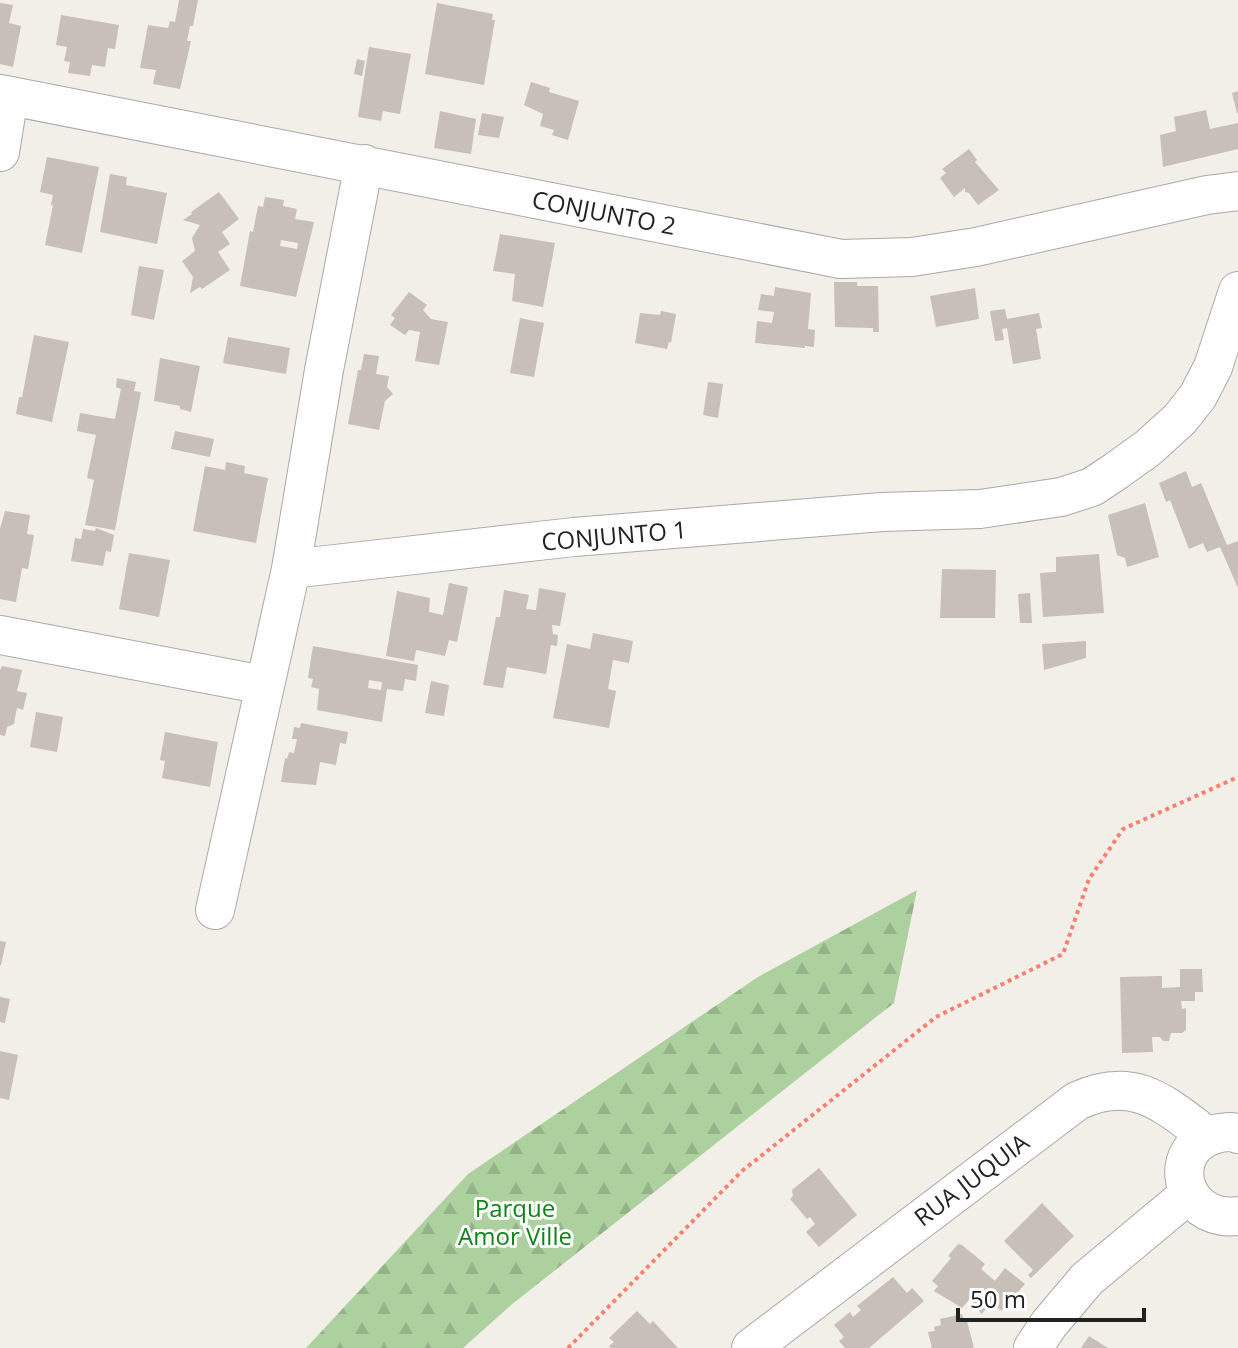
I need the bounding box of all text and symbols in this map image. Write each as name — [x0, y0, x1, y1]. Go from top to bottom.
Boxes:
street label: CONJUNTO 2 — [529, 182, 679, 242]
street label: CONJUNTO 1 — [540, 512, 688, 558]
street label: RUA JUQUIA — [907, 1124, 1036, 1233]
park label: Parque Amor Ville — [458, 1191, 572, 1252]
scale bar — [958, 1272, 1144, 1322]
text: 50 m — [970, 1282, 1026, 1315]

